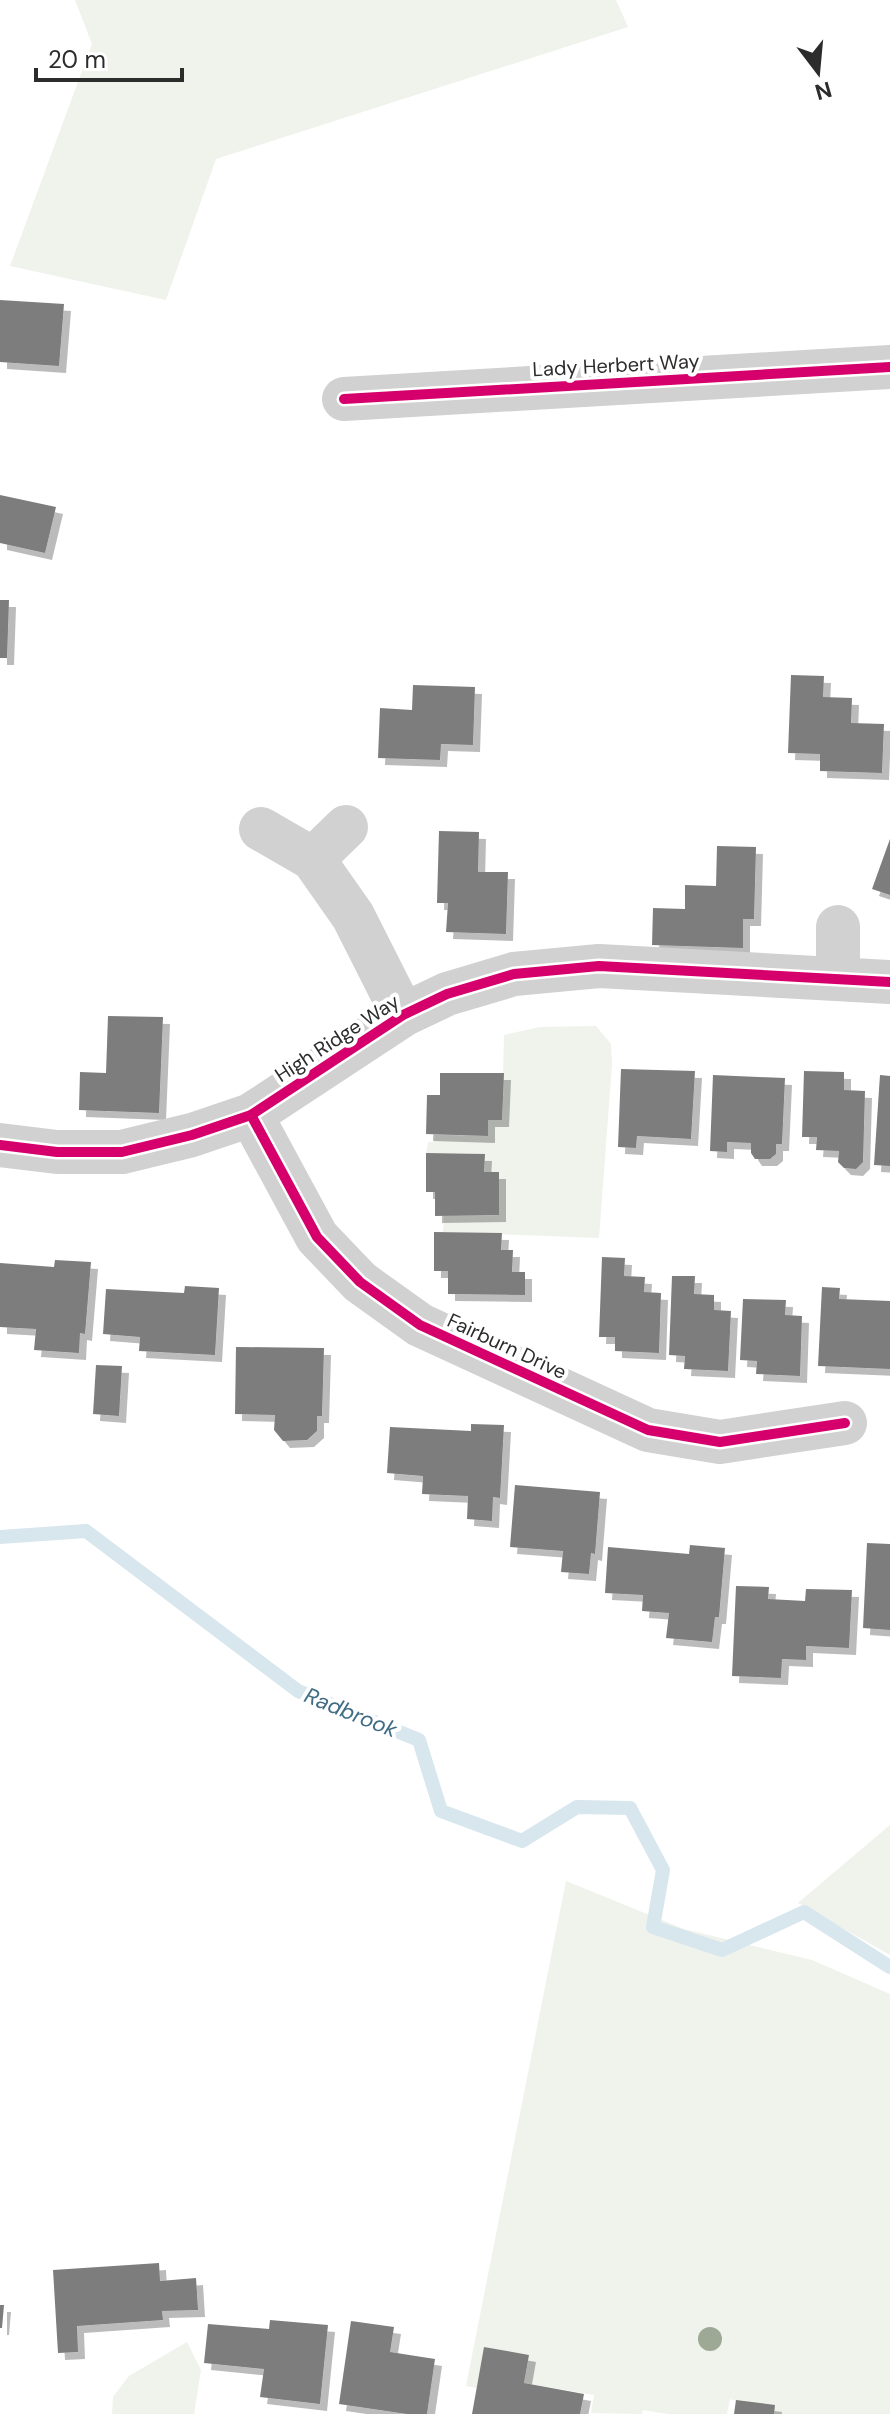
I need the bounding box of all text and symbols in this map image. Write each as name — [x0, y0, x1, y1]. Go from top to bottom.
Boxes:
scale bar — [36, 32, 182, 82]
north arrow — [778, 32, 858, 112]
text: 20 m — [48, 44, 106, 75]
text: N — [812, 75, 835, 107]
street label: Lady Herbert Way — [532, 348, 700, 382]
street label: High Ridge Way — [270, 988, 404, 1088]
street label: Fairburn Drive — [443, 1307, 571, 1385]
water label: Radbrook — [300, 1681, 402, 1744]

